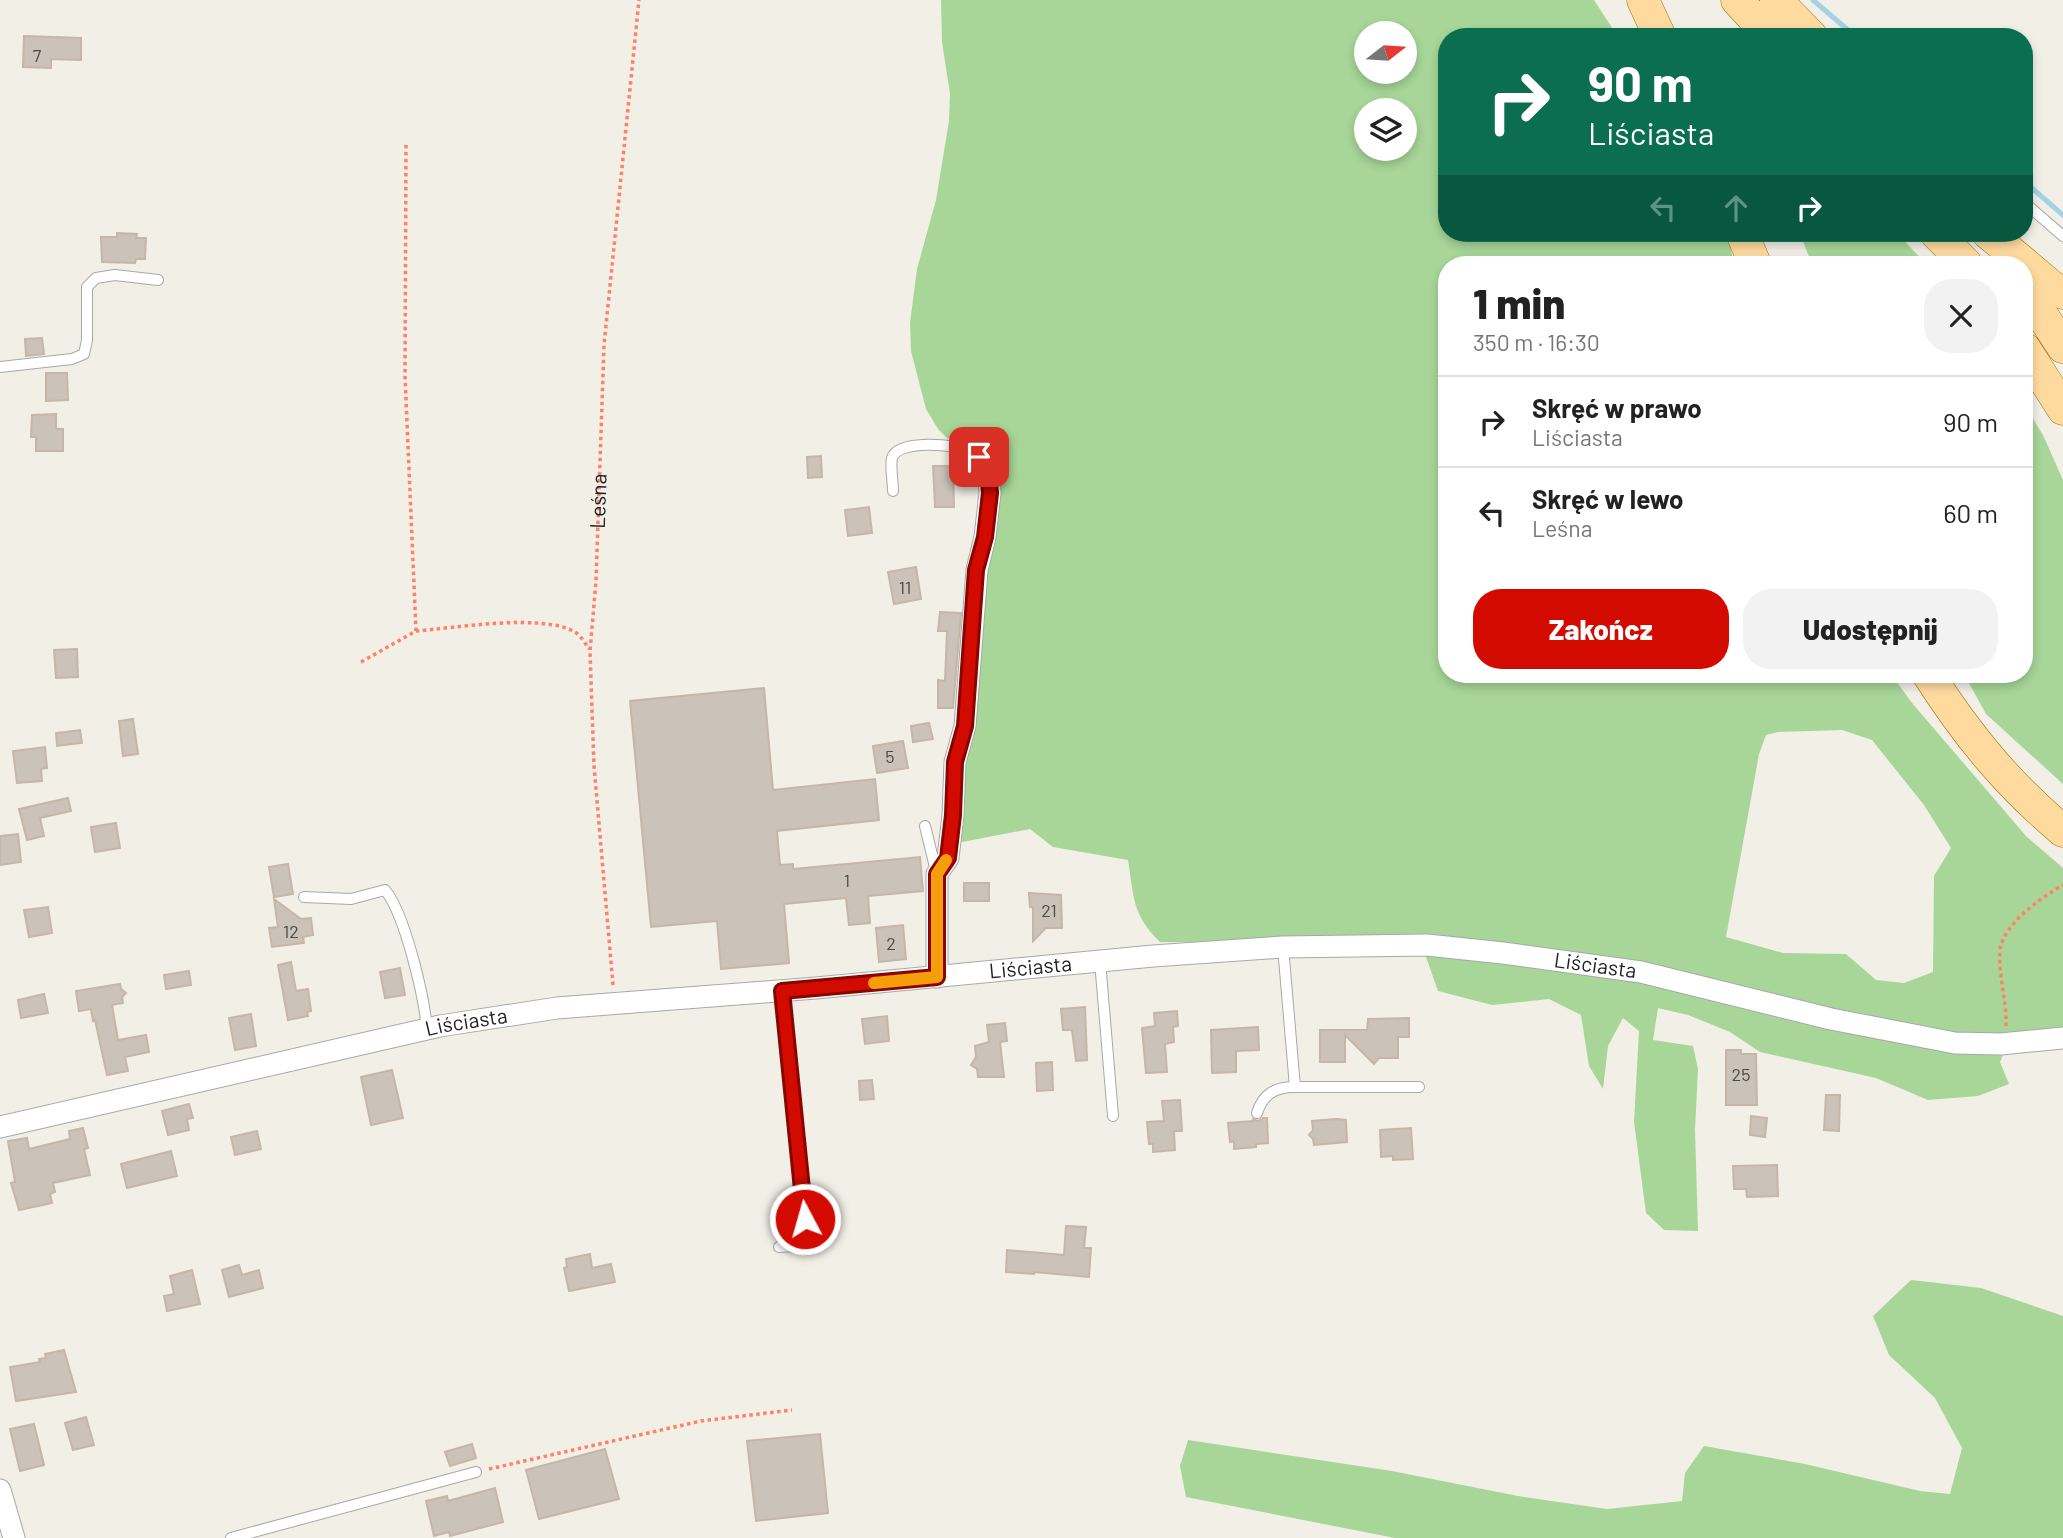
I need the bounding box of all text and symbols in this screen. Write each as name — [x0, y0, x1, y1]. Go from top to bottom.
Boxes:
north arrow — [1354, 21, 1418, 84]
map controls — [1354, 21, 1417, 161]
house number: 7 — [33, 44, 42, 66]
text: 90 m — [1588, 53, 1693, 112]
icon: right — [1473, 56, 1564, 147]
button: layers — [1354, 98, 1417, 161]
text: Liściasta — [1588, 113, 1714, 151]
icon: left — [1644, 189, 1682, 227]
icon: ahead — [1717, 189, 1755, 227]
icon: right — [1790, 189, 1828, 227]
text: 1 min — [1473, 277, 1565, 327]
button: close — [1924, 279, 1998, 353]
text: 350 m · 16:30 — [1473, 328, 1600, 356]
text: Skręć w prawo — [1532, 392, 1702, 423]
icon: right — [1473, 403, 1511, 441]
text: 90 m — [1943, 406, 1998, 437]
text: Liściasta — [1532, 423, 1623, 451]
pin — [949, 427, 1009, 487]
icon: arrive — [960, 438, 998, 476]
street label: Leśna — [584, 473, 611, 529]
text: Skręć w lewo — [1532, 483, 1684, 514]
icon: left — [1473, 494, 1511, 532]
text: 60 m — [1943, 497, 1998, 528]
text: Leśna — [1532, 514, 1592, 542]
house number: 11 — [899, 576, 911, 598]
button: Zakończ — [1473, 589, 1729, 669]
button: Udostępnij — [1743, 589, 1998, 669]
house number: 5 — [885, 745, 895, 767]
house number: 1 — [844, 869, 850, 891]
house number: 21 — [1041, 899, 1057, 921]
house number: 12 — [283, 920, 299, 942]
house number: 2 — [886, 932, 896, 954]
street label: Liściasta — [1553, 946, 1638, 982]
street label: Liściasta — [988, 950, 1073, 983]
street label: Liściasta — [422, 1002, 509, 1040]
house number: 25 — [1732, 1063, 1750, 1085]
position arrow — [768, 1182, 842, 1256]

